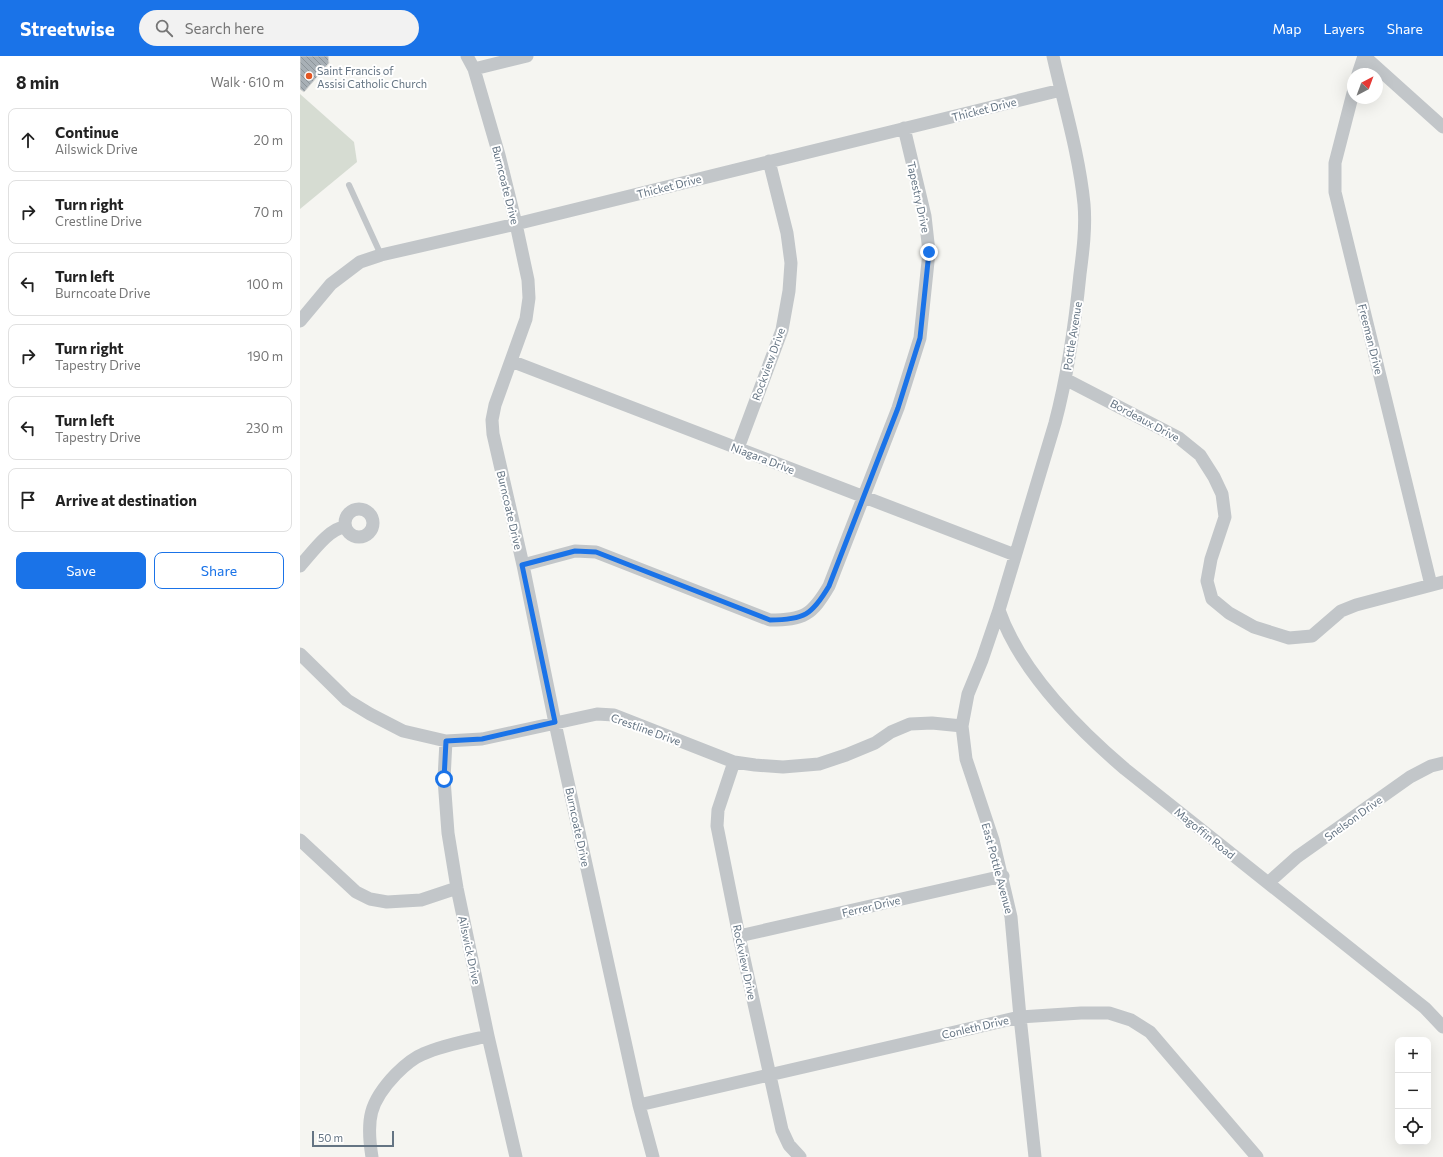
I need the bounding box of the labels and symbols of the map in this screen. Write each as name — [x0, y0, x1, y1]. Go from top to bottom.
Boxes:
place label: Saint Francis of Assisi Catholic Church — [317, 64, 427, 90]
north arrow — [1347, 68, 1383, 104]
marker: Saint Francis of Assisi Catholic Church — [304, 71, 314, 81]
street label: Thicket Drive — [950, 95, 1018, 123]
street label: Burncoate Drive — [490, 144, 522, 226]
street label: Tapestry Drive — [905, 160, 933, 234]
street label: Thicket Drive — [635, 172, 703, 200]
route end — [920, 243, 938, 261]
street label: Pottle Avenue — [1060, 300, 1084, 371]
street label: Freeman Drive — [1356, 302, 1386, 376]
street label: Rockview Drive — [749, 326, 787, 402]
street label: Bordeaux Drive — [1108, 396, 1182, 444]
street label: Niagara Drive — [729, 440, 797, 476]
street label: Burncoate Drive — [495, 469, 525, 551]
street label: Crestline Drive — [609, 710, 683, 748]
route start — [435, 770, 453, 788]
street label: Burncoate Drive — [563, 786, 593, 868]
street label: Snelson Drive — [1322, 793, 1384, 843]
street label: Magoffin Road — [1172, 805, 1238, 861]
street label: East Pottle Avenue — [980, 821, 1016, 915]
street label: Ferrer Drive — [841, 893, 902, 919]
street label: Ailswick Drive — [456, 914, 484, 986]
street label: Rockview Drive — [731, 923, 759, 1001]
street label: Conleth Drive — [940, 1013, 1010, 1041]
scale bar — [312, 1129, 394, 1148]

